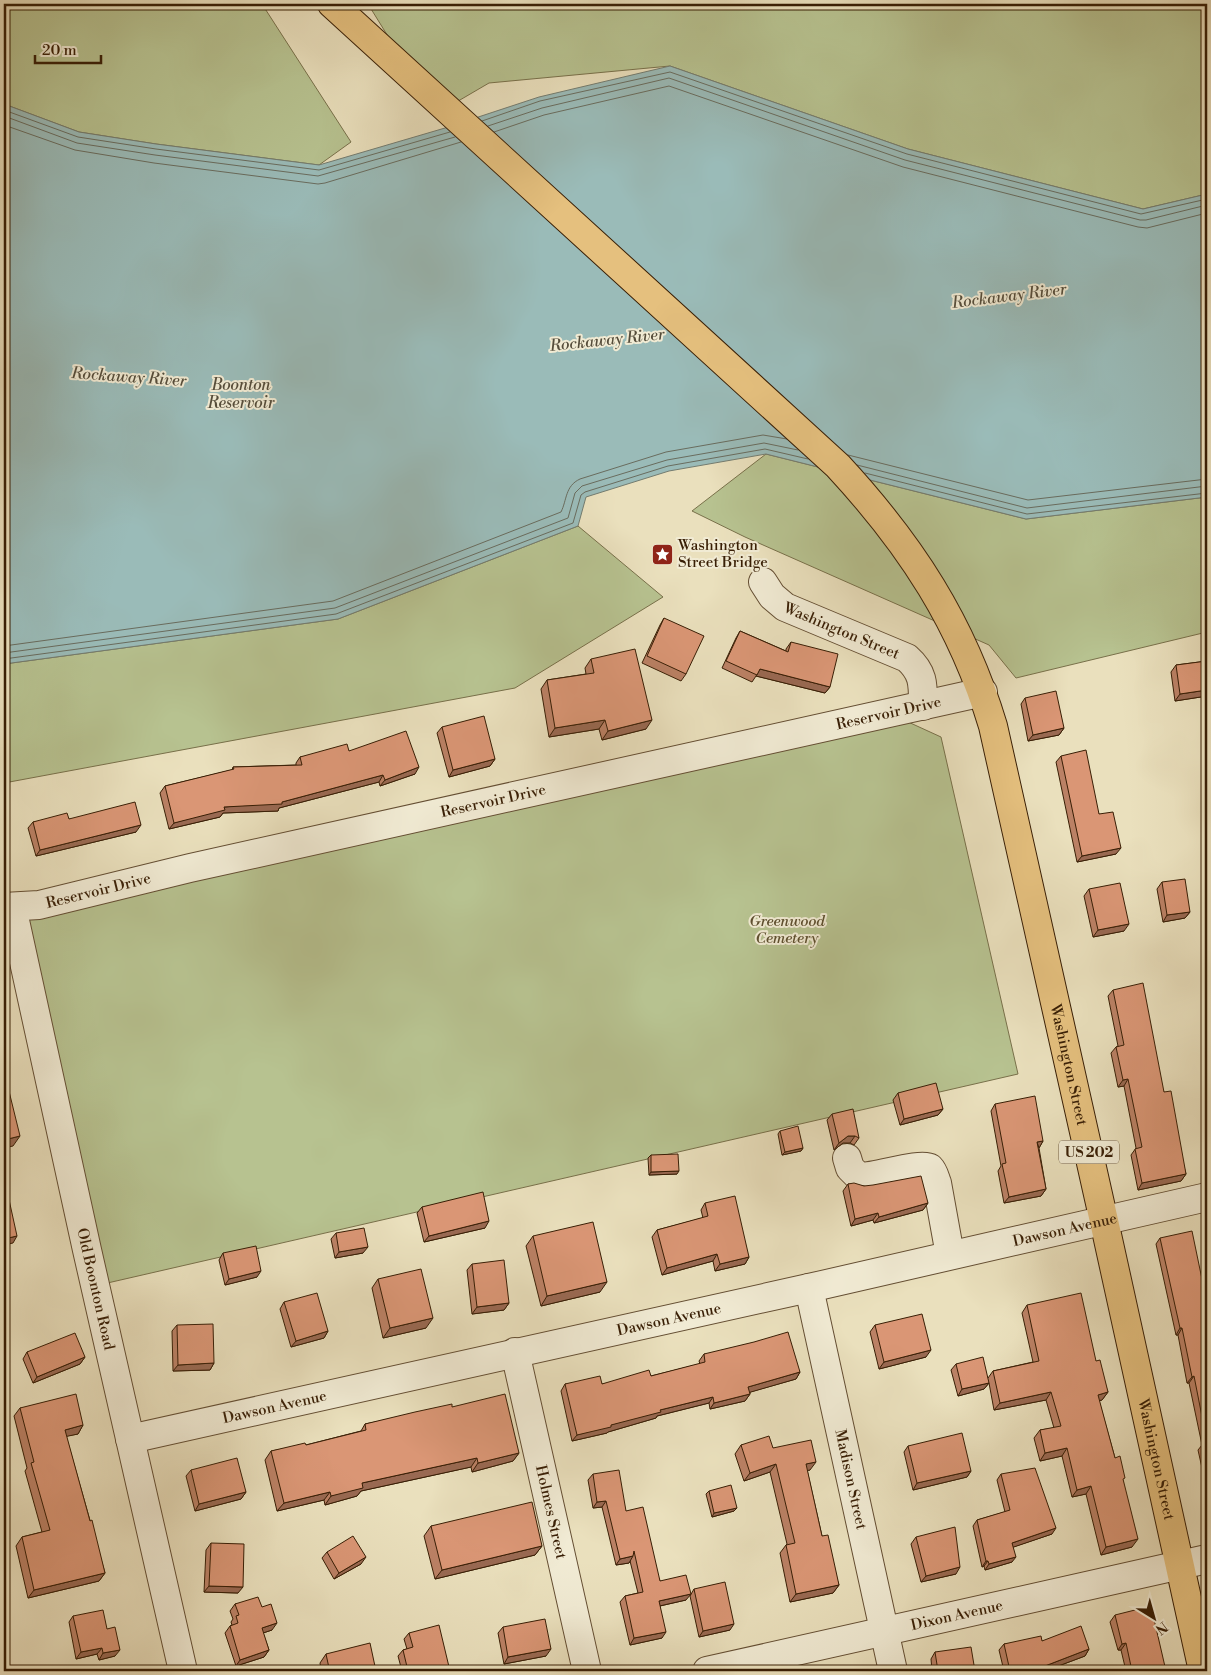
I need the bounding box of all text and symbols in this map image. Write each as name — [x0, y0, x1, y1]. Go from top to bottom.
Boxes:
scale bar — [35, 32, 101, 64]
text: 20 m — [42, 41, 77, 60]
water label: Rockaway River — [950, 279, 1069, 313]
water label: Rockaway River — [548, 324, 667, 356]
water label: Rockaway River — [70, 363, 188, 391]
water label: Boonton Reservoir — [206, 375, 276, 413]
place label: Washington Street Bridge — [677, 536, 768, 572]
place icon: Washington Street Bridge — [650, 542, 674, 566]
street label: Washington Street — [780, 598, 903, 664]
street label: Reservoir Drive — [834, 693, 943, 734]
street label: Reservoir Drive — [439, 780, 548, 822]
street label: Reservoir Drive — [44, 869, 153, 913]
park label: Greenwood Cemetery — [749, 912, 825, 948]
street label: Washington Street — [1045, 1002, 1091, 1128]
road number: US 202 — [1059, 1140, 1119, 1164]
street label: Dawson Avenue — [1011, 1209, 1119, 1251]
street label: Old Boonton Road — [72, 1226, 119, 1352]
street label: Dawson Avenue — [615, 1299, 723, 1340]
street label: Dawson Avenue — [221, 1387, 329, 1428]
street label: Washington Street — [1133, 1396, 1179, 1523]
street label: Madison Street — [830, 1428, 871, 1532]
street label: Holmes Street — [531, 1463, 571, 1562]
north arrow — [1128, 1592, 1178, 1642]
street label: Dixon Avenue — [909, 1596, 1005, 1635]
text: N — [1151, 1617, 1171, 1638]

